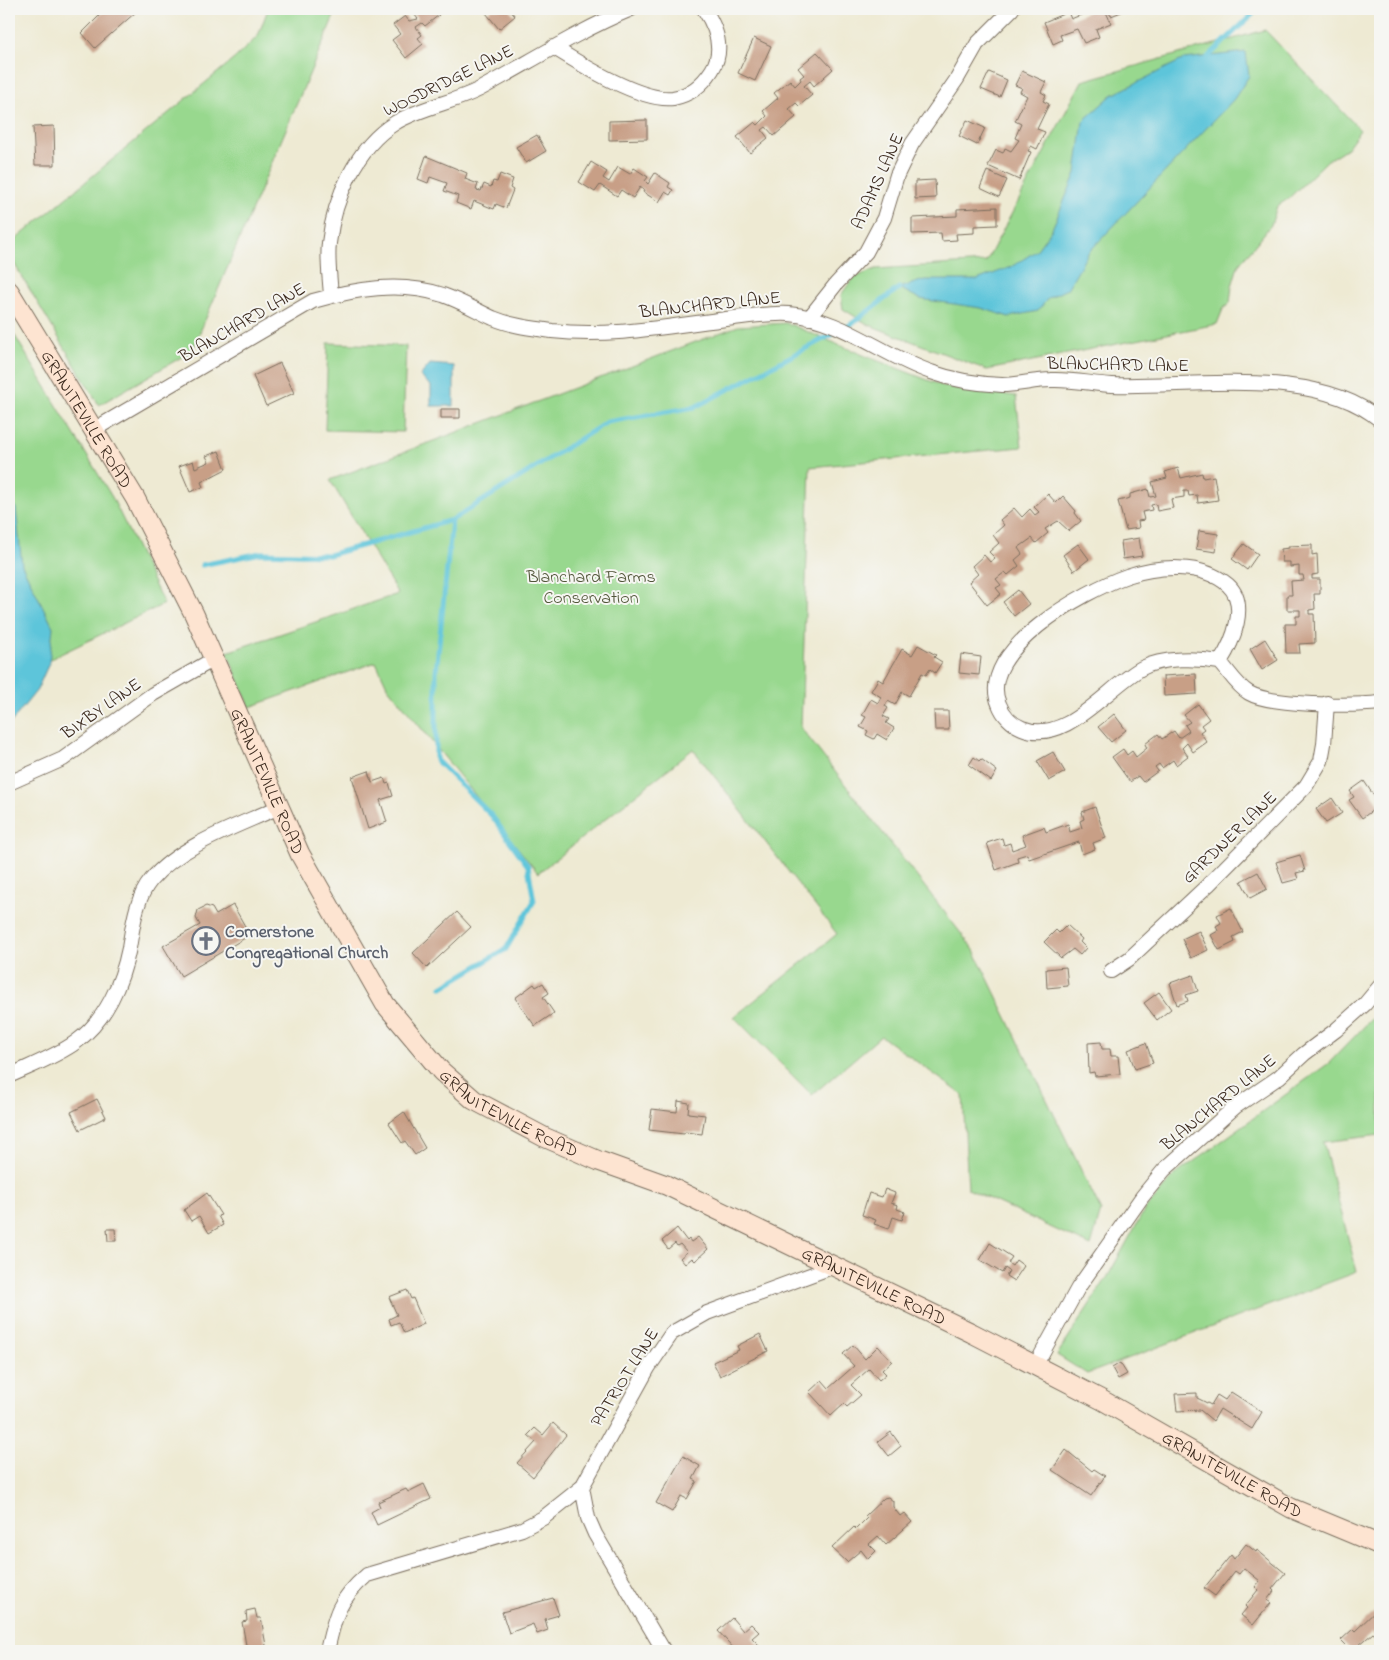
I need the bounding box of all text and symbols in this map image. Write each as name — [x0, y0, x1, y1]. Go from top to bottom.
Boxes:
street label: WOODRIDGE LANE — [379, 39, 519, 125]
street label: ADAMS LANE — [846, 129, 912, 234]
street label: BLANCHARD LANE — [174, 277, 311, 371]
street label: BLANCHARD LANE — [637, 286, 782, 326]
street label: GRANITEVILLE ROAD — [33, 346, 137, 494]
street label: BLANCHARD LANE — [1046, 352, 1189, 380]
park label: Blanchard Farms Conservation — [525, 565, 656, 612]
street label: BIXBY LANE — [56, 672, 148, 747]
street label: GRANITEVILLE ROAD — [222, 704, 310, 859]
street label: GARDNER LANE — [1177, 786, 1284, 891]
place label: Cornerstone Congregational Church — [225, 920, 389, 968]
church icon: Cornerstone Congregational Church — [191, 926, 221, 956]
street label: BLANCHARD LANE — [1155, 1049, 1283, 1159]
street label: GRANITEVILLE ROAD — [432, 1064, 582, 1165]
street label: GRANITEVILLE ROAD — [797, 1241, 950, 1333]
street label: PATRIOT LANE — [585, 1323, 667, 1433]
street label: GRANITEVILLE ROAD — [1156, 1426, 1306, 1526]

